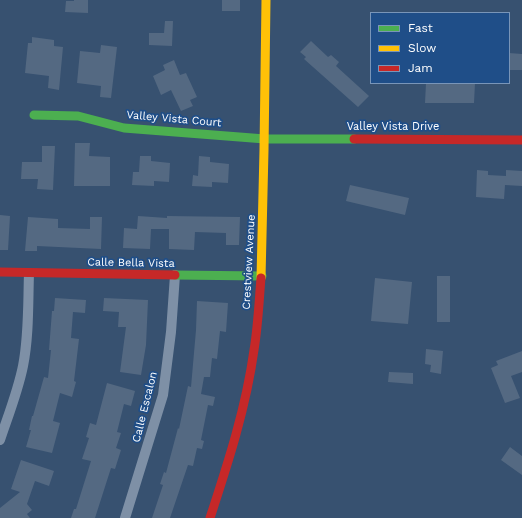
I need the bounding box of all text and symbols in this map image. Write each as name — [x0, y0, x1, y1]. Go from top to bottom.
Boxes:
legend — [370, 12, 510, 84]
text: Fast — [408, 21, 433, 35]
text: Slow — [408, 41, 436, 55]
text: Jam — [408, 61, 433, 75]
street label: Valley Vista Court — [126, 108, 222, 130]
street label: Valley Vista Drive — [347, 120, 439, 134]
street label: Crestview Avenue — [240, 214, 258, 310]
street label: Calle Bella Vista — [87, 256, 175, 270]
street label: Calle Escalon — [130, 370, 160, 444]

